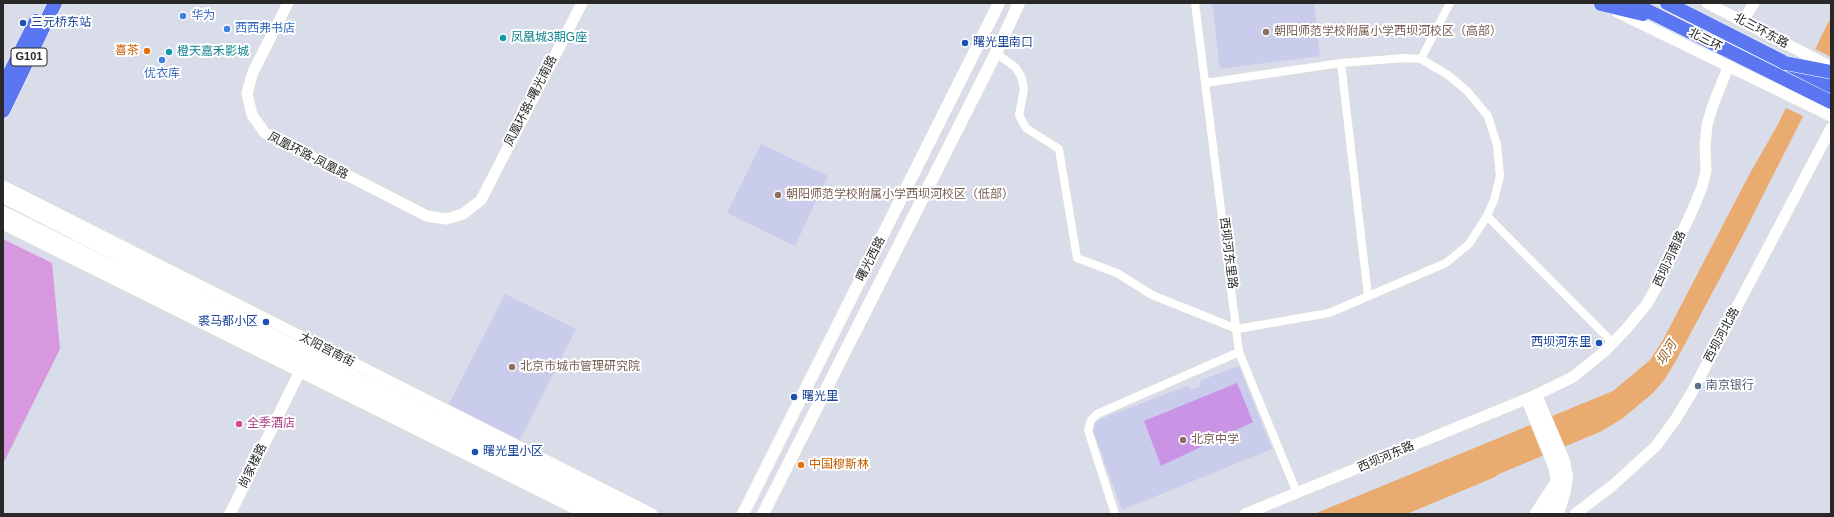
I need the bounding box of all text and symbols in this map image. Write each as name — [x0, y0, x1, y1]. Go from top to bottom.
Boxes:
place label: 华为 — [191, 9, 215, 23]
marker: 华为 — [178, 11, 188, 21]
street label: 北三环东路 — [1731, 11, 1791, 51]
place label: 三元桥东站 — [31, 16, 91, 30]
marker: 三元桥东站 — [18, 18, 28, 28]
place label: 西西弗书店 — [235, 22, 295, 36]
marker: 西西弗书店 — [222, 24, 232, 34]
place label: 朝阳师范学校附属小学西坝河校区（高部） — [1274, 25, 1502, 39]
street label: 北三环 — [1686, 25, 1724, 55]
marker: 朝阳师范学校附属小学西坝河校区（高部） — [1261, 27, 1271, 37]
place label: 凤凰城3期G座 — [511, 31, 587, 45]
marker: 凤凰城3期G座 — [498, 33, 508, 43]
place label: 曙光里南口 — [973, 36, 1033, 50]
marker: 曙光里南口 — [960, 38, 970, 48]
place label: 喜茶 — [115, 44, 139, 58]
place label: 橙天嘉禾影城 — [177, 45, 249, 59]
marker: 喜茶 — [142, 46, 152, 56]
marker: 橙天嘉禾影城 — [164, 47, 174, 57]
road number: G101 — [11, 48, 47, 66]
street label: 凤凰环路-曙光南路 — [502, 53, 560, 149]
marker: 优衣库 — [157, 55, 167, 65]
place label: 优衣库 — [144, 67, 180, 81]
street label: 凤凰环路-凤凰路 — [266, 130, 350, 182]
place label: 朝阳师范学校附属小学西坝河校区（低部） — [786, 188, 1014, 202]
marker: 朝阳师范学校附属小学西坝河校区（低部） — [773, 190, 783, 200]
street label: 西坝河东里路 — [1216, 216, 1240, 290]
street label: 西坝河南路 — [1651, 229, 1689, 289]
street label: 曙光西路 — [854, 234, 888, 284]
street label: 西坝河北路 — [1702, 305, 1742, 365]
place label: 裘马都小区 — [198, 315, 258, 329]
marker: 裘马都小区 — [261, 317, 271, 327]
street label: 太阳宫南街 — [297, 330, 357, 370]
place label: 西坝河东里 — [1531, 336, 1591, 350]
marker: 西坝河东里 — [1594, 338, 1604, 348]
water label: 坝河 — [1653, 338, 1681, 368]
place label: 北京市城市管理研究院 — [520, 360, 640, 374]
marker: 北京市城市管理研究院 — [507, 362, 517, 372]
place label: 南京银行 — [1706, 379, 1754, 393]
marker: 南京银行 — [1693, 381, 1703, 391]
place label: 曙光里 — [802, 390, 838, 404]
marker: 曙光里 — [789, 392, 799, 402]
place label: 全季酒店 — [247, 417, 295, 431]
marker: 全季酒店 — [234, 419, 244, 429]
place label: 北京中学 — [1191, 433, 1239, 447]
marker: 北京中学 — [1178, 435, 1188, 445]
street label: 西坝河东路 — [1356, 439, 1416, 475]
street label: 尚家楼路 — [236, 441, 270, 491]
place label: 曙光里小区 — [483, 445, 543, 459]
marker: 曙光里小区 — [470, 447, 480, 457]
place label: 中国穆斯林 — [809, 458, 869, 472]
marker: 中国穆斯林 — [796, 460, 806, 470]

